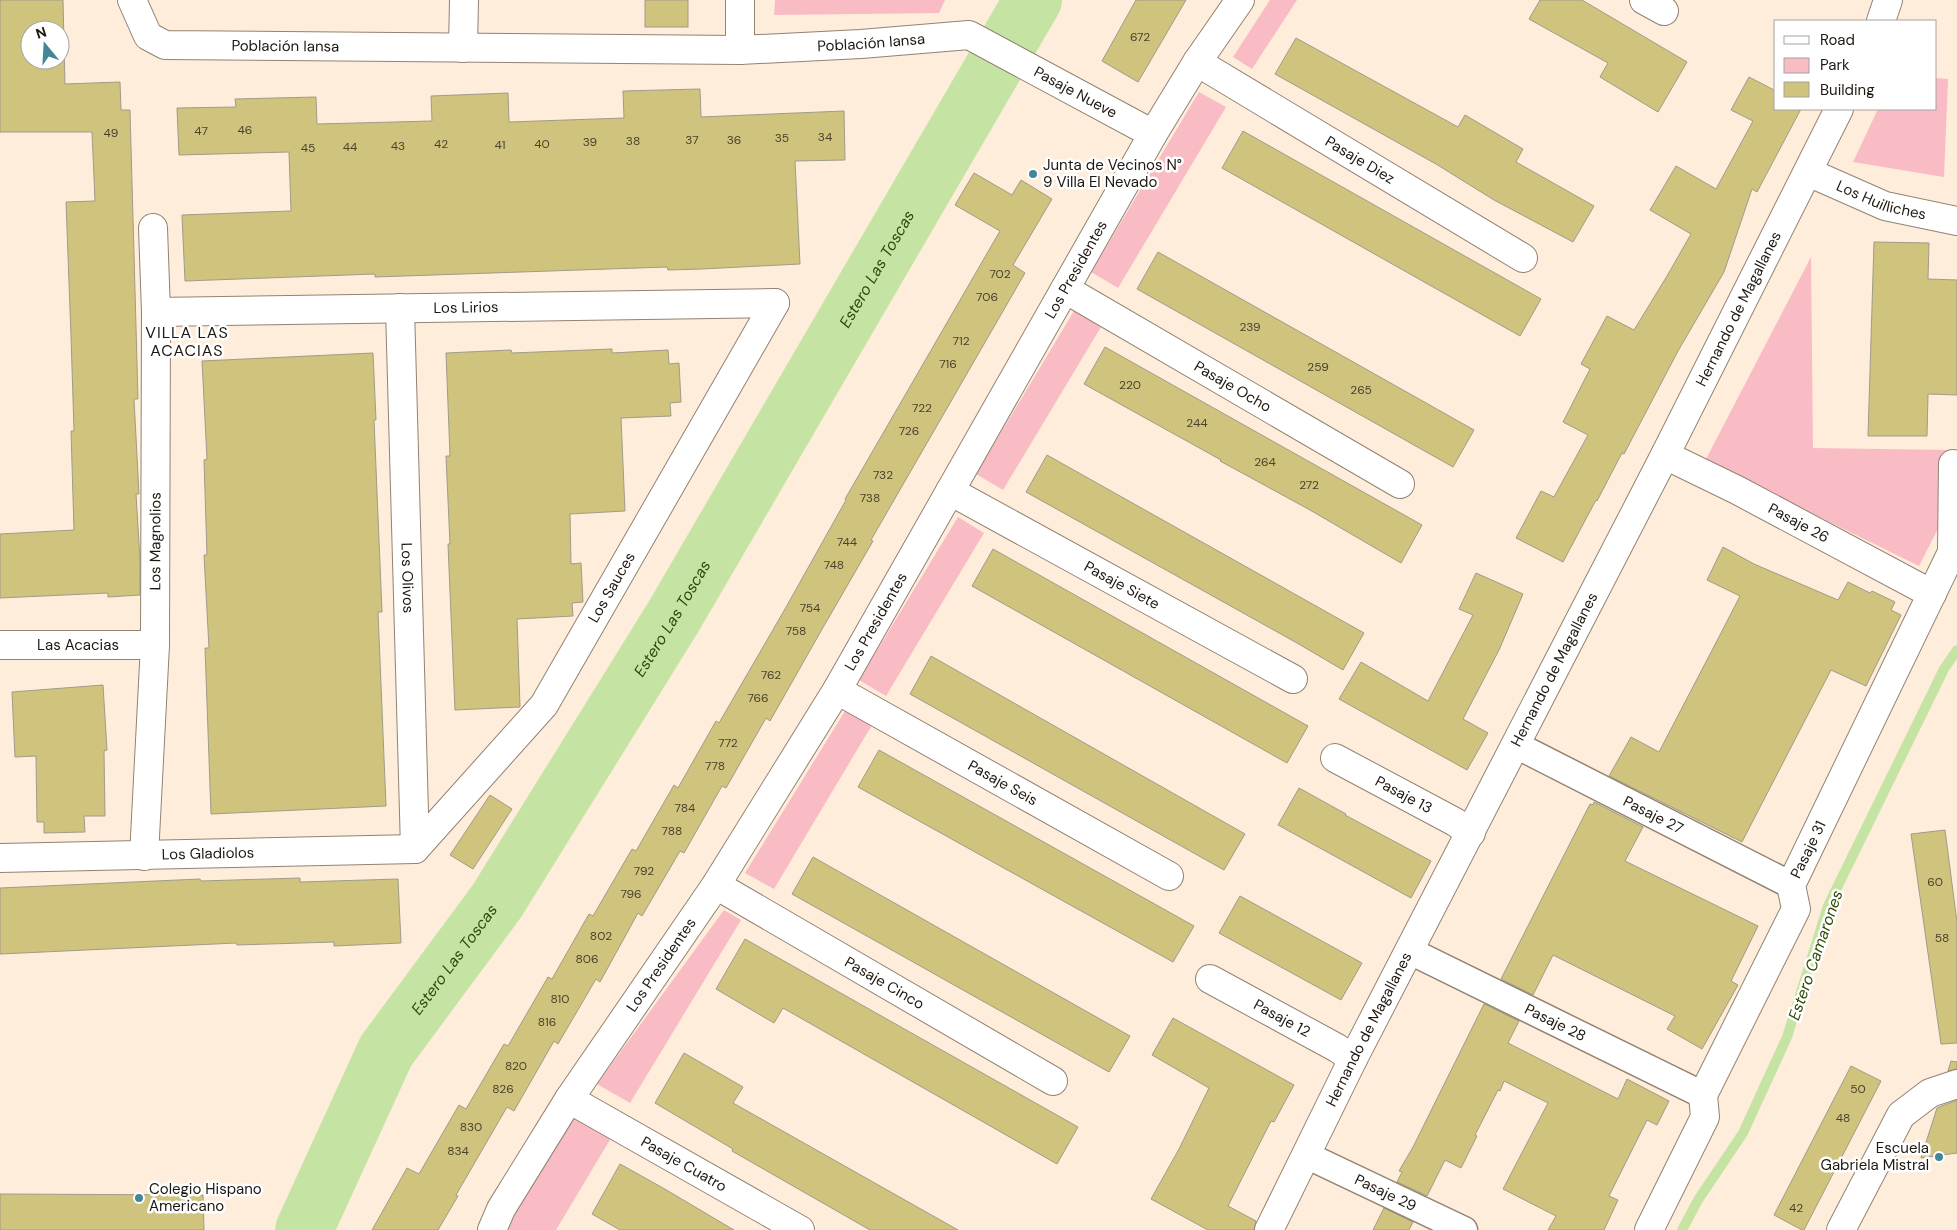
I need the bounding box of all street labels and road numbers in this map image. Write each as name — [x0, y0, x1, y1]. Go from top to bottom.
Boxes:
street label: Población Iansa — [817, 29, 926, 56]
street label: Población Iansa — [231, 36, 339, 57]
street label: Pasaje Nueve — [1030, 62, 1121, 123]
street label: Pasaje Diez — [1321, 131, 1398, 189]
street label: Los Huilliches — [1833, 176, 1928, 224]
street label: Los Presidentes — [1040, 217, 1112, 322]
street label: Hernando de Magallanes — [1691, 228, 1786, 390]
street label: Los Lirios — [433, 297, 499, 318]
street label: Pasaje Ocho — [1190, 356, 1275, 417]
street label: Los Magnolios — [145, 492, 165, 590]
street label: Pasaje 26 — [1765, 498, 1833, 547]
street label: Los Olivos — [397, 542, 418, 613]
street label: Los Sauces — [583, 548, 640, 626]
street label: Pasaje Siete — [1081, 556, 1163, 614]
street label: Los Presidentes — [840, 569, 912, 674]
street label: Hernando de Magallanes — [1506, 589, 1602, 750]
street label: Las Acacias — [37, 635, 119, 655]
street label: Pasaje Seis — [964, 755, 1041, 810]
street label: Pasaje 13 — [1372, 771, 1436, 818]
street label: Pasaje 27 — [1620, 791, 1687, 838]
street label: Pasaje 31 — [1786, 817, 1831, 882]
street label: Los Gladiolos — [161, 842, 254, 864]
street label: Los Presidentes — [622, 914, 701, 1016]
street label: Hernando de Magallanes — [1321, 949, 1416, 1110]
street label: Pasaje Cinco — [841, 952, 928, 1014]
street label: Pasaje 12 — [1250, 995, 1314, 1042]
street label: Pasaje 28 — [1521, 999, 1589, 1046]
street label: Pasaje Cuatro — [637, 1132, 731, 1196]
street label: Pasaje 29 — [1351, 1169, 1420, 1216]

